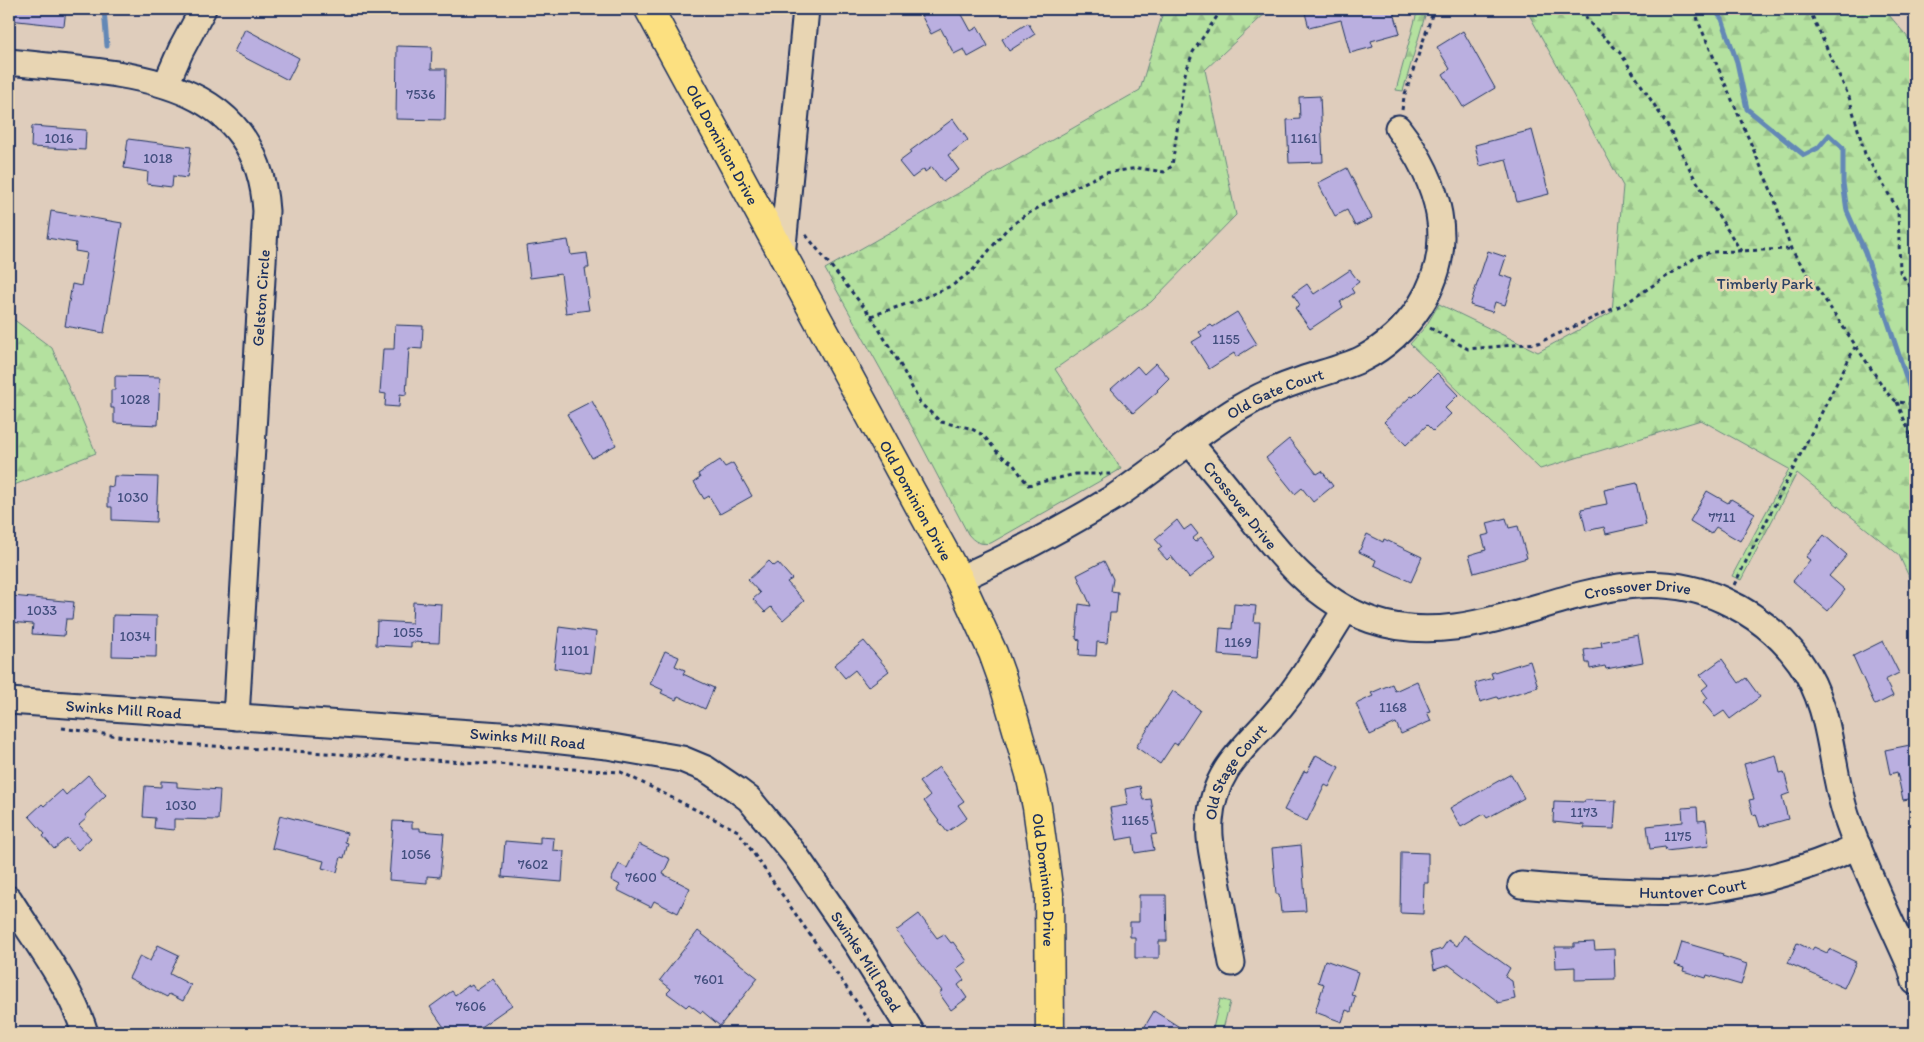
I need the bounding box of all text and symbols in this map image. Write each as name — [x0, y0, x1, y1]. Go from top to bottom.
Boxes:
street label: Old Dominion Drive — [682, 81, 763, 208]
house number: 7536 — [406, 86, 436, 103]
house number: 1016 — [44, 130, 74, 147]
house number: 1161 — [1291, 130, 1318, 147]
house number: 1018 — [143, 150, 173, 167]
street label: Gelston Circle — [248, 249, 274, 347]
park label: Timberly Park — [1717, 274, 1814, 293]
house number: 1155 — [1212, 331, 1240, 348]
street label: Old Gate Court — [1223, 364, 1326, 423]
house number: 1028 — [120, 391, 150, 408]
street label: Old Dominion Drive — [876, 437, 957, 564]
street label: Crossover Drive — [1199, 457, 1282, 553]
house number: 1030 — [117, 489, 149, 506]
house number: 7711 — [1709, 509, 1736, 526]
street label: Crossover Drive — [1582, 575, 1693, 603]
house number: 1033 — [27, 602, 58, 619]
house number: 1055 — [393, 624, 423, 641]
house number: 1034 — [119, 628, 151, 645]
house number: 1169 — [1224, 634, 1252, 651]
house number: 1101 — [561, 642, 590, 659]
street label: Swinks Mill Road — [65, 695, 182, 722]
house number: 1168 — [1379, 699, 1407, 716]
street label: Old Stage Court — [1200, 720, 1270, 821]
street label: Swinks Mill Road — [469, 723, 587, 753]
house number: 1030 — [165, 797, 197, 814]
house number: 1173 — [1570, 804, 1598, 821]
street label: Old Dominion Drive — [1028, 812, 1059, 947]
house number: 1165 — [1121, 812, 1149, 829]
house number: 1175 — [1664, 828, 1692, 845]
house number: 1056 — [401, 846, 431, 863]
house number: 7602 — [518, 856, 549, 873]
house number: 7600 — [625, 869, 657, 886]
street label: Huntover Court — [1639, 874, 1748, 902]
street label: Swinks Mill Road — [827, 907, 906, 1015]
house number: 7601 — [694, 971, 724, 988]
house number: 7606 — [456, 998, 486, 1015]

